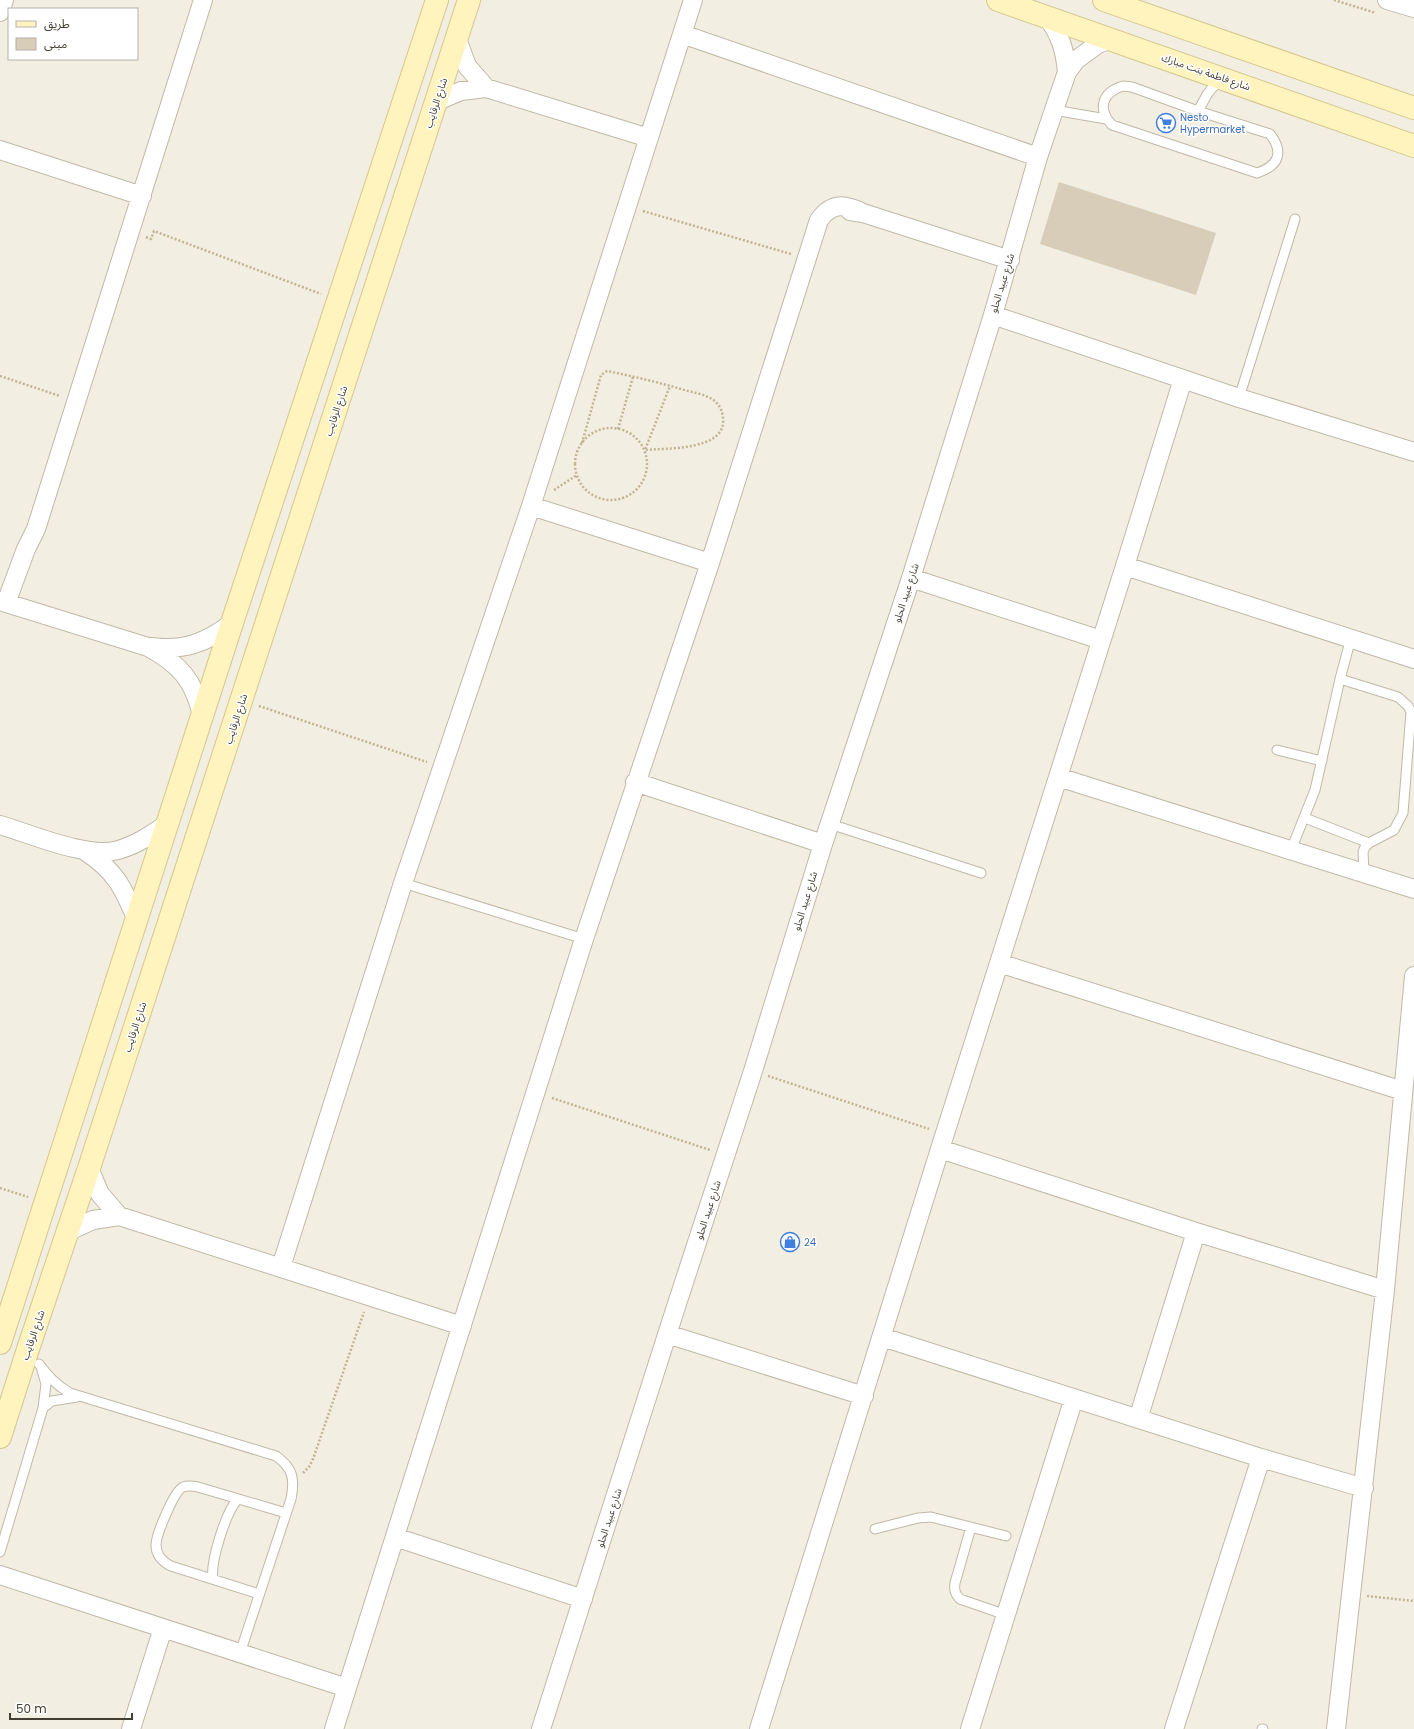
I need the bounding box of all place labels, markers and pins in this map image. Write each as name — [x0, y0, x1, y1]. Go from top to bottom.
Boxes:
place label: Nesto Hypermarket — [1180, 110, 1245, 137]
supermarket icon: Nesto Hypermarket — [1155, 112, 1177, 134]
shop icon: 24 — [779, 1231, 801, 1253]
place label: 24 — [804, 1235, 816, 1250]

